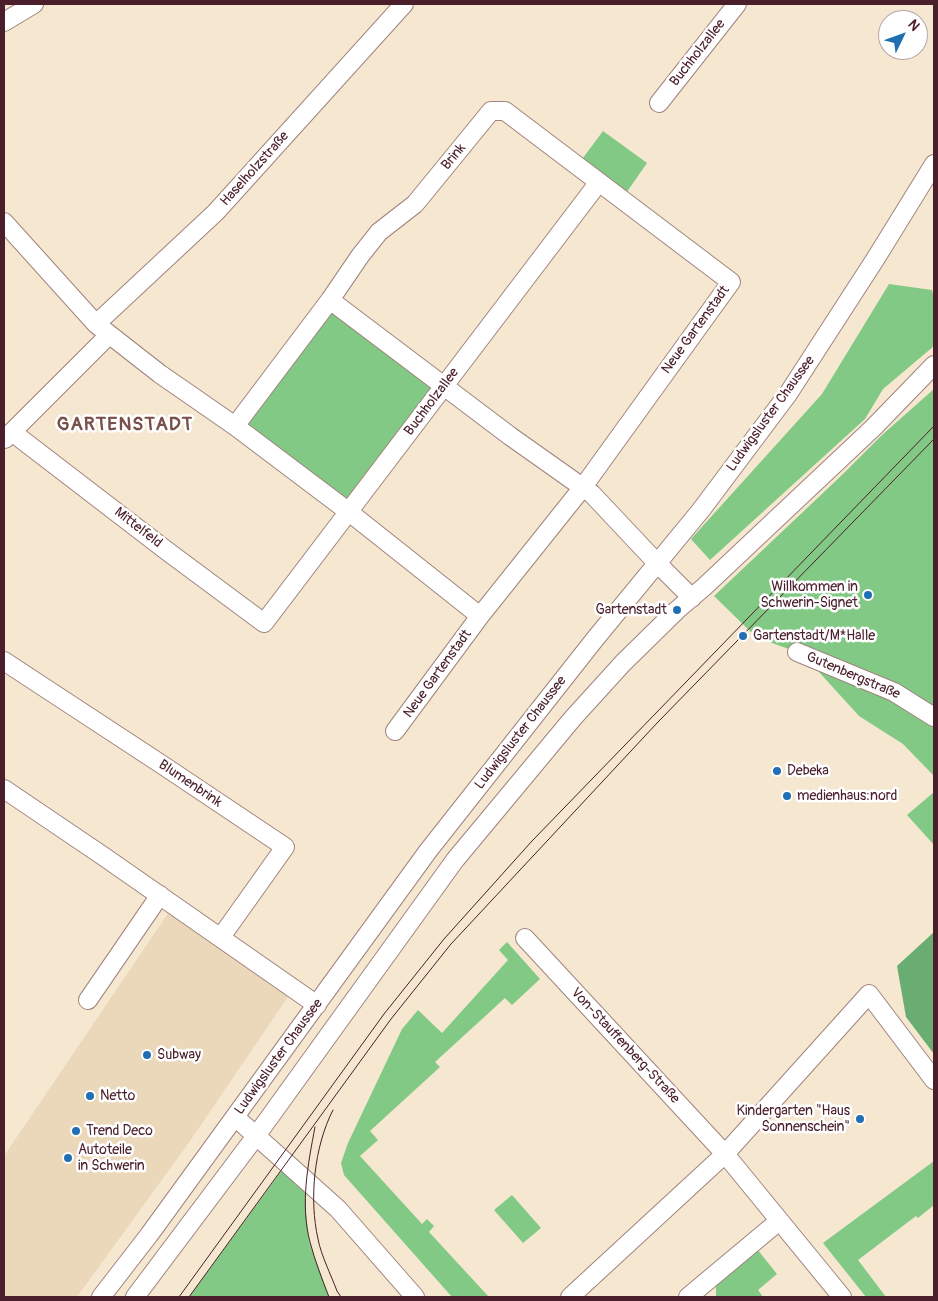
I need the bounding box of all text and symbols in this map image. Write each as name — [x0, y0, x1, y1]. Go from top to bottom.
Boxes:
north arrow — [878, 10, 928, 60]
street label: Buchholzallee — [667, 16, 729, 90]
text: N — [904, 16, 923, 35]
street label: Haselholzstraße — [217, 128, 293, 210]
street label: Brink — [438, 140, 470, 174]
street label: Neue Gartenstadt — [658, 283, 734, 377]
street label: Ludwigsluster Chaussee — [723, 353, 819, 475]
street label: Buchholzallee — [401, 365, 463, 439]
district label: GARTENSTADT — [55, 414, 195, 436]
street label: Mittelfeld — [111, 504, 165, 552]
place label: Willkommen in Schwerin-Signet — [760, 579, 858, 612]
marker: Willkommen in Schwerin-Signet — [862, 589, 874, 601]
place label: Gartenstadt — [595, 602, 667, 618]
marker: Gartenstadt — [671, 604, 683, 616]
street label: Neue Gartenstadt — [400, 627, 476, 721]
place label: Gartenstadt/M*Halle — [753, 628, 875, 644]
marker: Gartenstadt/M*Halle — [737, 630, 749, 642]
street label: Gutenbergstraße — [804, 649, 902, 703]
street label: Ludwigsluster Chaussee — [472, 673, 570, 793]
street label: Blumenbrink — [155, 757, 225, 811]
place label: Debeka — [787, 763, 829, 779]
marker: Debeka — [771, 765, 783, 777]
place label: medienhaus:nord — [797, 788, 897, 804]
marker: medienhaus:nord — [781, 790, 793, 802]
street label: Von-Stauffenberg-Straße — [567, 985, 683, 1107]
street label: Ludwigsluster Chaussee — [231, 996, 327, 1118]
place label: Subway — [157, 1047, 201, 1063]
marker: Subway — [141, 1049, 153, 1061]
place label: Netto — [100, 1088, 135, 1104]
marker: Netto — [84, 1090, 96, 1102]
place label: Kindergarten "Haus Sonnenschein" — [737, 1103, 850, 1136]
marker: Kindergarten "Haus Sonnenschein" — [854, 1113, 866, 1125]
place label: Trend Deco — [86, 1123, 153, 1139]
marker: Trend Deco — [70, 1125, 82, 1137]
place label: Autoteile in Schwerin — [78, 1142, 145, 1174]
marker: Autoteile in Schwerin — [62, 1152, 74, 1164]

